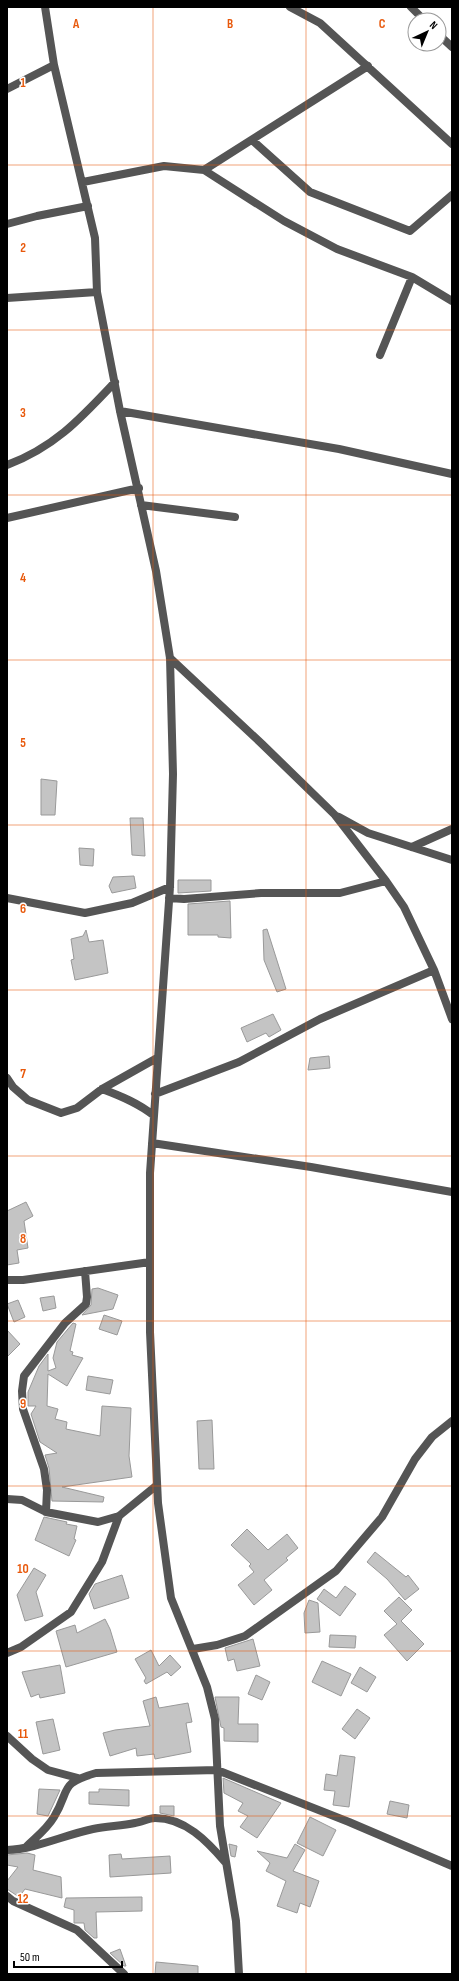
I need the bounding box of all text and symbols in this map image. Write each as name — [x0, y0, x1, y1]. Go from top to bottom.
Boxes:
north arrow — [407, 12, 447, 52]
text: A — [72, 16, 80, 32]
text: B — [227, 16, 233, 32]
text: C — [379, 16, 386, 32]
text: N — [427, 18, 440, 32]
text: 1 — [20, 75, 26, 91]
text: 2 — [20, 240, 26, 256]
text: 3 — [20, 405, 26, 421]
text: 4 — [20, 570, 26, 586]
text: 5 — [20, 735, 26, 751]
text: 6 — [20, 901, 26, 917]
text: 7 — [20, 1066, 26, 1082]
text: 8 — [20, 1231, 26, 1247]
text: 9 — [20, 1396, 26, 1412]
text: 10 — [17, 1561, 29, 1577]
text: 11 — [18, 1726, 28, 1742]
text: 12 — [18, 1891, 29, 1907]
scale bar — [14, 1943, 122, 1969]
text: 50 m — [20, 1950, 40, 1965]

